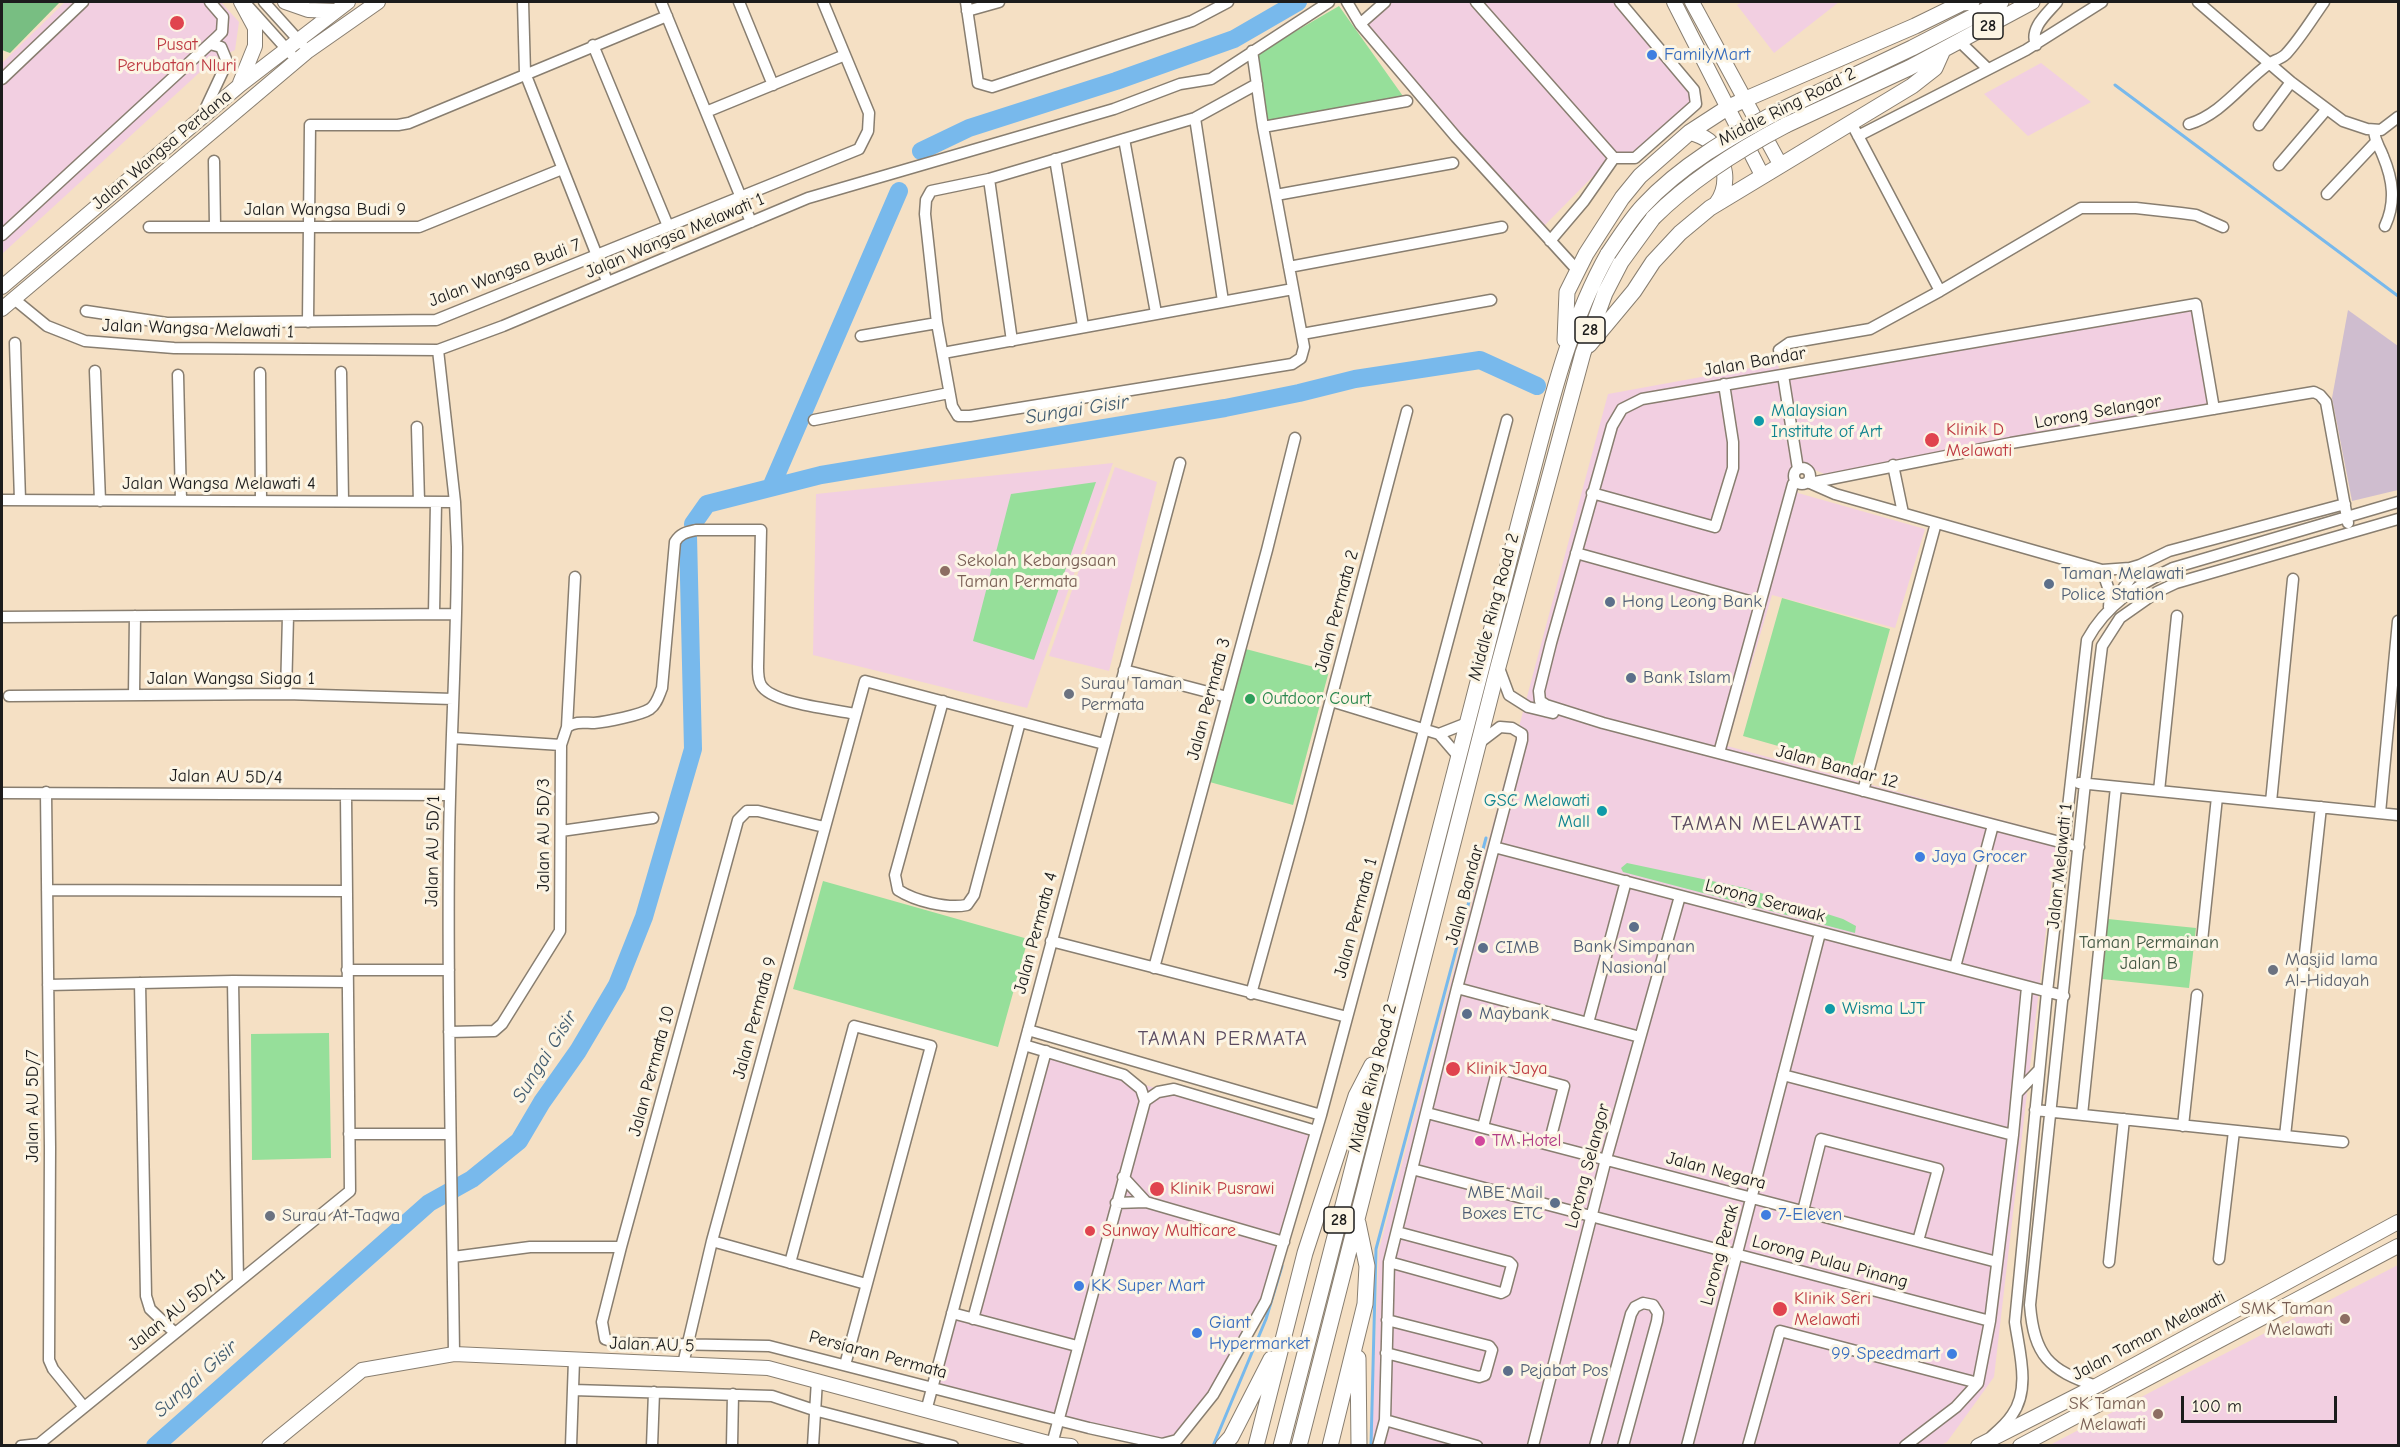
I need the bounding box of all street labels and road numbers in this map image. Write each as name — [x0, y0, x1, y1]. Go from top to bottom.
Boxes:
road number: 28 — [1973, 13, 2003, 39]
street label: Middle Ring Road 2 — [1714, 63, 1860, 151]
street label: Jalan Wangsa Perdana — [88, 85, 236, 215]
street label: Jalan Wangsa Melawati 1 — [582, 189, 768, 283]
street label: Jalan Wangsa Budi 9 — [244, 199, 406, 221]
street label: Jalan Wangsa Budi 7 — [426, 234, 584, 312]
street label: Jalan Wangsa Melawati 1 — [102, 315, 294, 343]
road number: 28 — [1575, 317, 1605, 343]
street label: Jalan Bandar — [1702, 342, 1808, 382]
street label: Lorong Selangor — [2033, 390, 2163, 434]
street label: Jalan Wangsa Melawati 4 — [122, 473, 316, 495]
street label: Middle Ring Road 2 — [1464, 531, 1524, 683]
street label: Jalan Permata 2 — [1310, 547, 1364, 675]
street label: Jalan Permata 3 — [1182, 636, 1236, 762]
street label: Jalan Wangsa Siaga 1 — [147, 668, 315, 690]
street label: Jalan Bandar 12 — [1774, 740, 1900, 794]
street label: Jalan AU 5D/4 — [169, 765, 283, 789]
street label: Jalan AU 5D/3 — [533, 778, 555, 892]
street label: Jalan AU 5D/1 — [421, 795, 445, 907]
street label: Jalan Melawati 1 — [2043, 802, 2077, 930]
street label: Jalan Bandar — [1441, 842, 1489, 948]
street label: Jalan Permata 1 — [1330, 856, 1382, 980]
street label: Jalan Permata 4 — [1009, 870, 1063, 996]
street label: Lorong Serawak — [1703, 875, 1827, 927]
street label: Jalan Permata 9 — [728, 954, 782, 1082]
street label: Middle Ring Road 2 — [1344, 1002, 1402, 1154]
street label: Jalan Permata 10 — [624, 1003, 680, 1139]
street label: Jalan AU 5D/7 — [22, 1049, 44, 1163]
street label: Lorong Selangor — [1561, 1101, 1615, 1231]
street label: Jalan Negara — [1664, 1147, 1768, 1195]
street label: Lorong Perak — [1696, 1202, 1744, 1308]
road number: 28 — [1324, 1207, 1354, 1233]
street label: Lorong Pulau Pinang — [1750, 1231, 1910, 1293]
street label: Jalan AU 5D/11 — [124, 1264, 230, 1356]
street label: Jalan Taman Melawati — [2069, 1287, 2229, 1385]
street label: Persiaran Permata — [807, 1326, 949, 1384]
street label: Jalan AU 5 — [609, 1333, 695, 1357]

